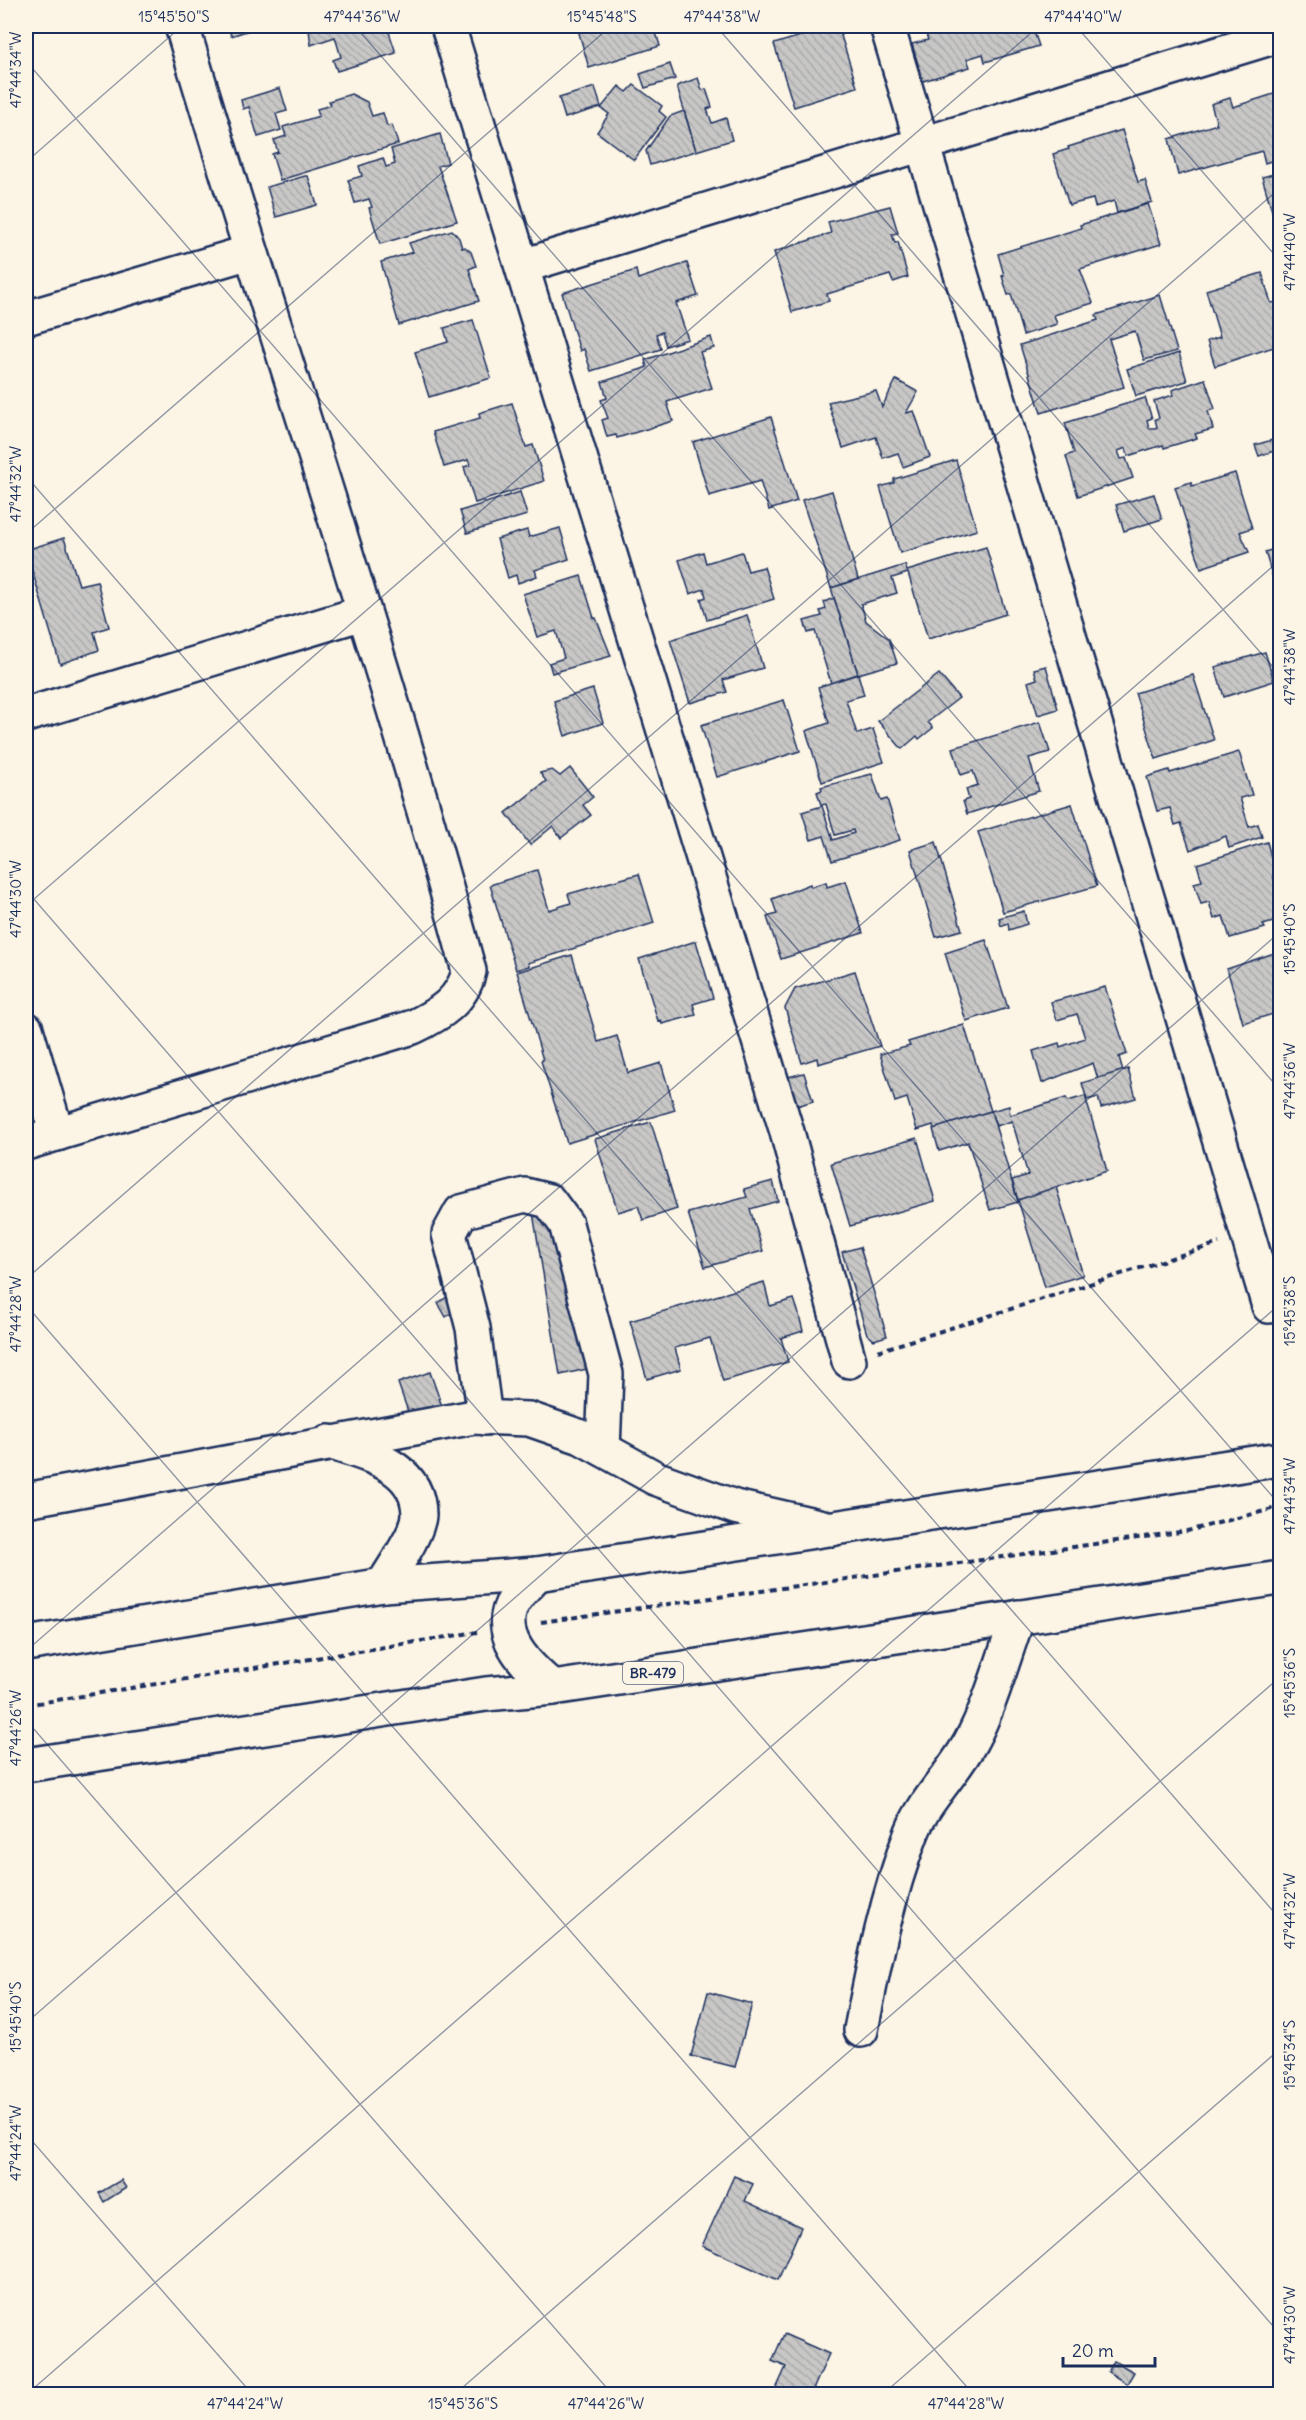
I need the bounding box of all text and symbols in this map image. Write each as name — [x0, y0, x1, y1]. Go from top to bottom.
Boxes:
text: 15°45'50"S — [138, 7, 210, 26]
text: 47°44'36"W — [324, 7, 401, 26]
text: 15°45'48"S — [567, 7, 637, 26]
text: 47°44'38"W — [684, 7, 761, 26]
text: 47°44'40"W — [1044, 7, 1122, 26]
text: 47°44'34"W — [6, 31, 25, 108]
text: 47°44'40"W — [1280, 213, 1299, 291]
text: 47°44'32"W — [6, 446, 25, 522]
text: 47°44'38"W — [1280, 628, 1299, 705]
text: 47°44'30"W — [6, 860, 25, 938]
text: 15°45'40"S — [1280, 904, 1299, 975]
text: 47°44'36"W — [1280, 1042, 1299, 1119]
text: 47°44'28"W — [6, 1275, 25, 1352]
text: 15°45'38"S — [1280, 1276, 1299, 1346]
text: 47°44'34"W — [1280, 1457, 1299, 1534]
text: 15°45'36"S — [1280, 1648, 1299, 1718]
road number: BR-479 — [623, 1662, 683, 1684]
text: 47°44'26"W — [6, 1689, 25, 1766]
text: 47°44'32"W — [1280, 1873, 1299, 1949]
text: 15°45'40"S — [6, 1982, 25, 2053]
text: 15°45'34"S — [1280, 2020, 1299, 2090]
text: 47°44'24"W — [6, 2105, 25, 2181]
text: 47°44'30"W — [1280, 2286, 1299, 2364]
scale bar — [1063, 2330, 1154, 2368]
text: 20 m — [1072, 2339, 1114, 2362]
text: 47°44'24"W — [207, 2394, 283, 2413]
text: 15°45'36"S — [428, 2394, 498, 2413]
text: 47°44'26"W — [568, 2394, 645, 2413]
text: 47°44'28"W — [928, 2394, 1005, 2413]

